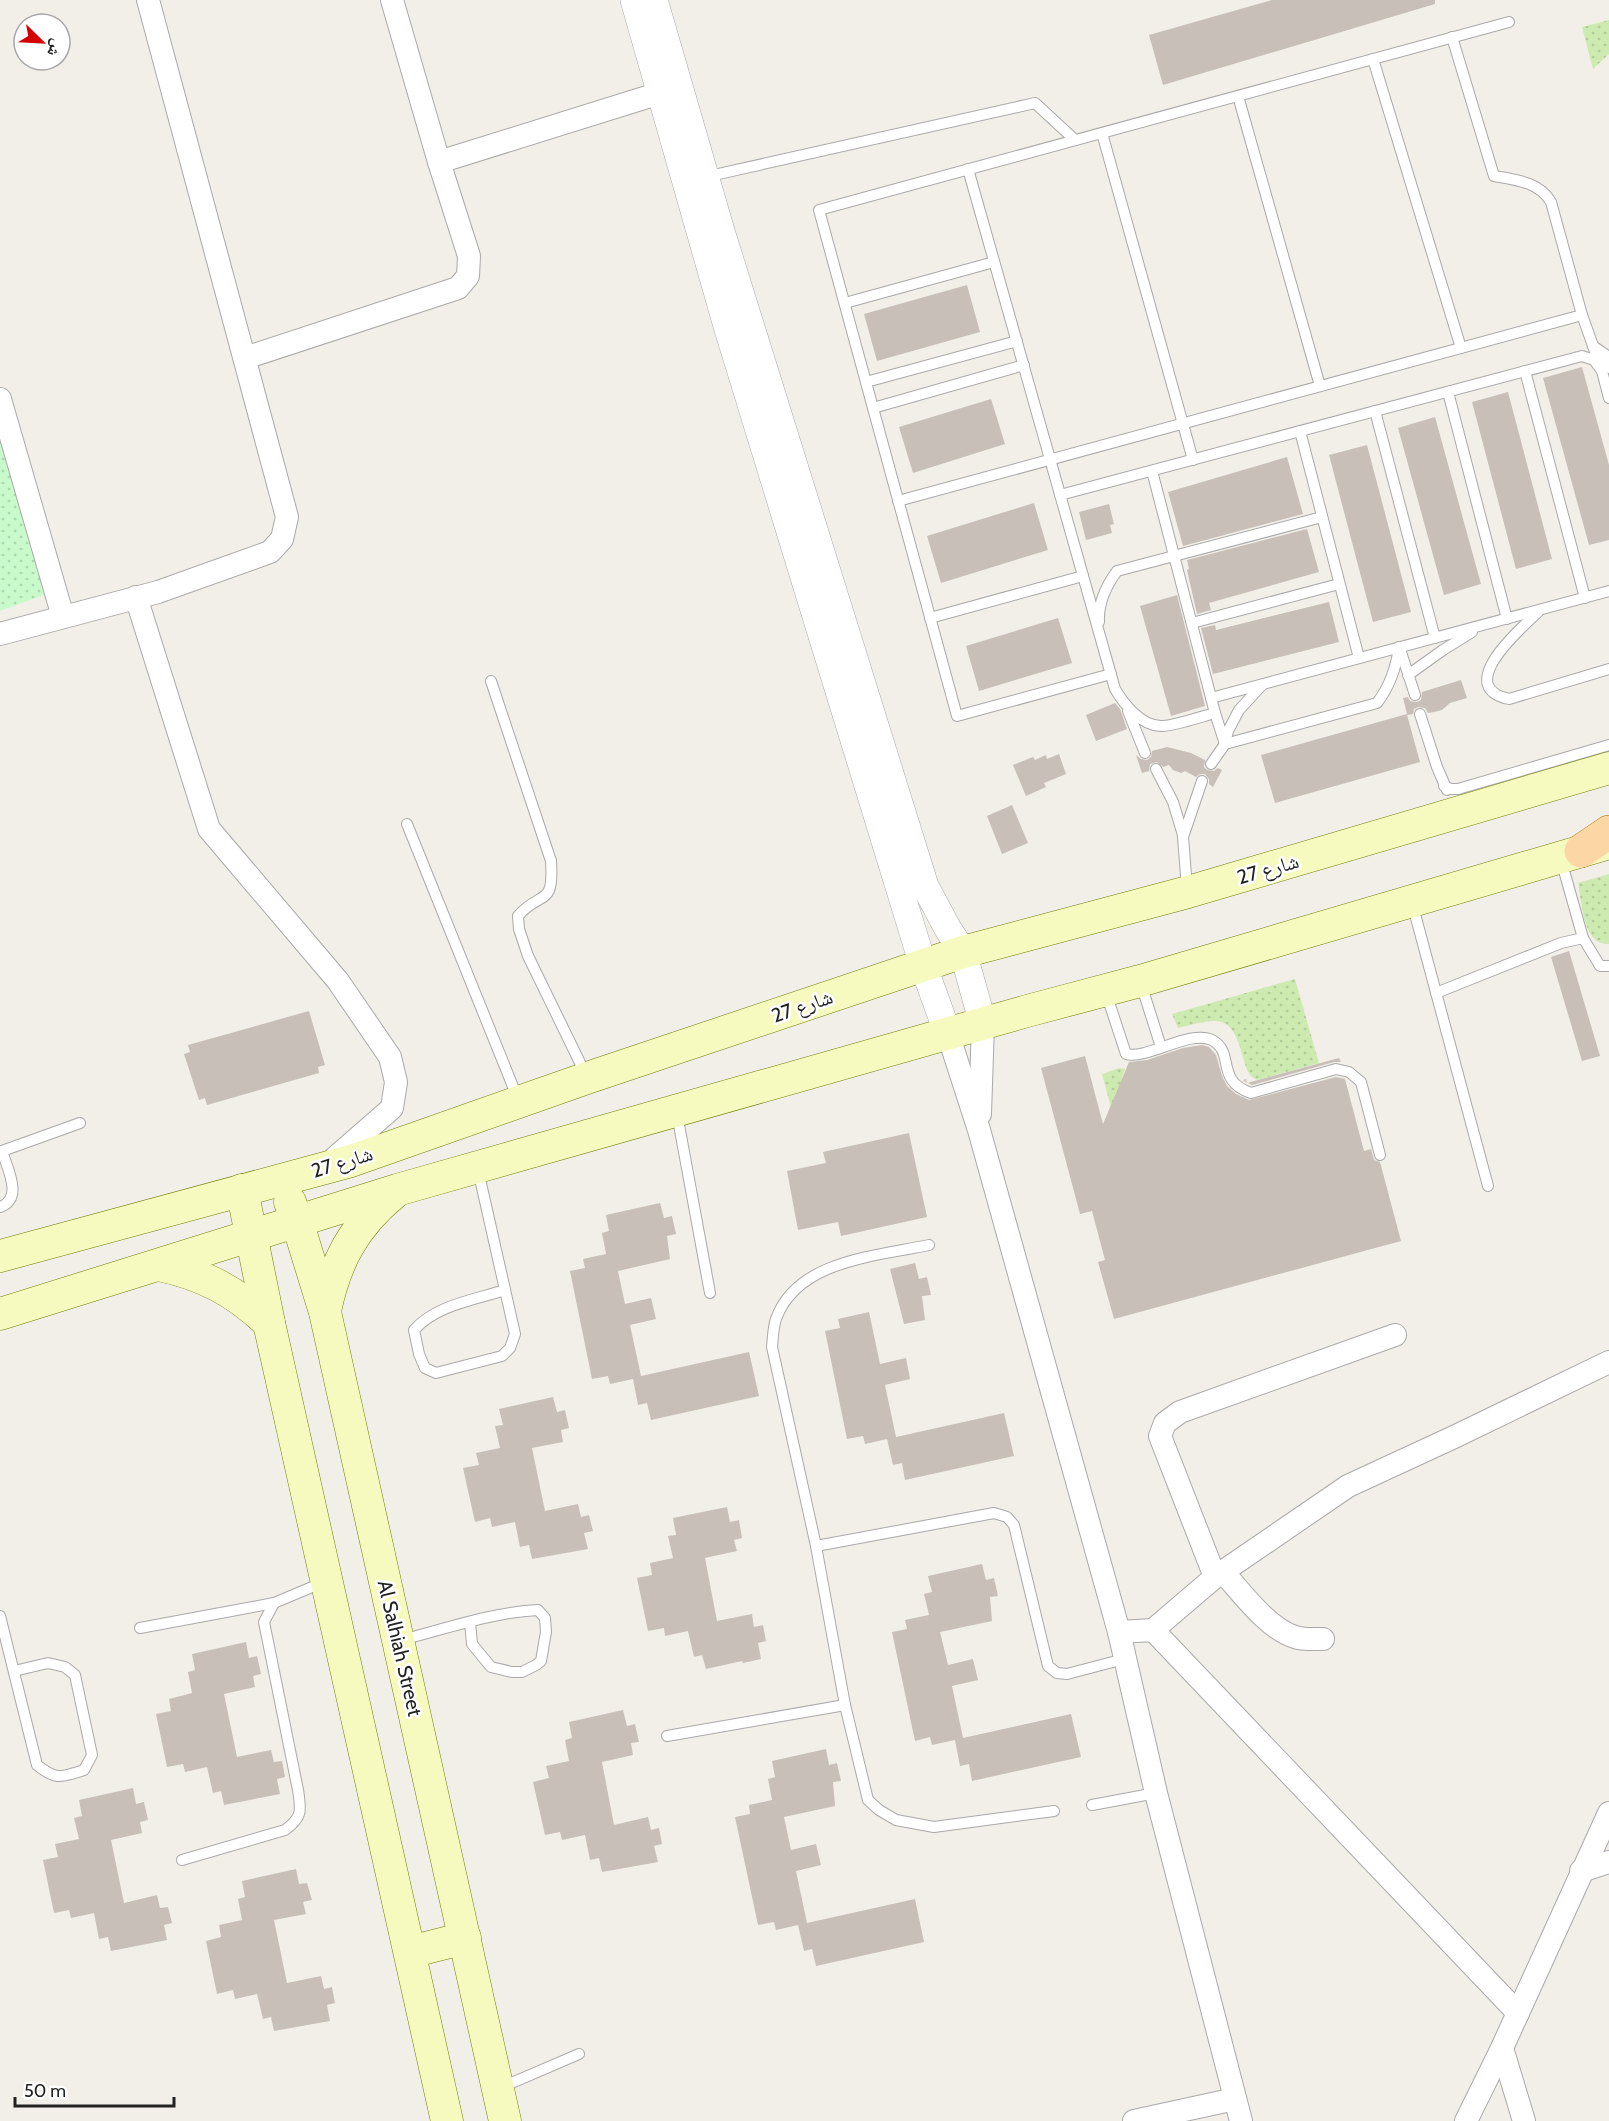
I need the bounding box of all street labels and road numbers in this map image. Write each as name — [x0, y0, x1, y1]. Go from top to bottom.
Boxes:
street label: شارع 27 — [1234, 849, 1302, 890]
street label: شارع 27 — [768, 984, 836, 1029]
street label: شارع 27 — [308, 1141, 376, 1184]
street label: Al Salhiah Street — [373, 1578, 427, 1719]

